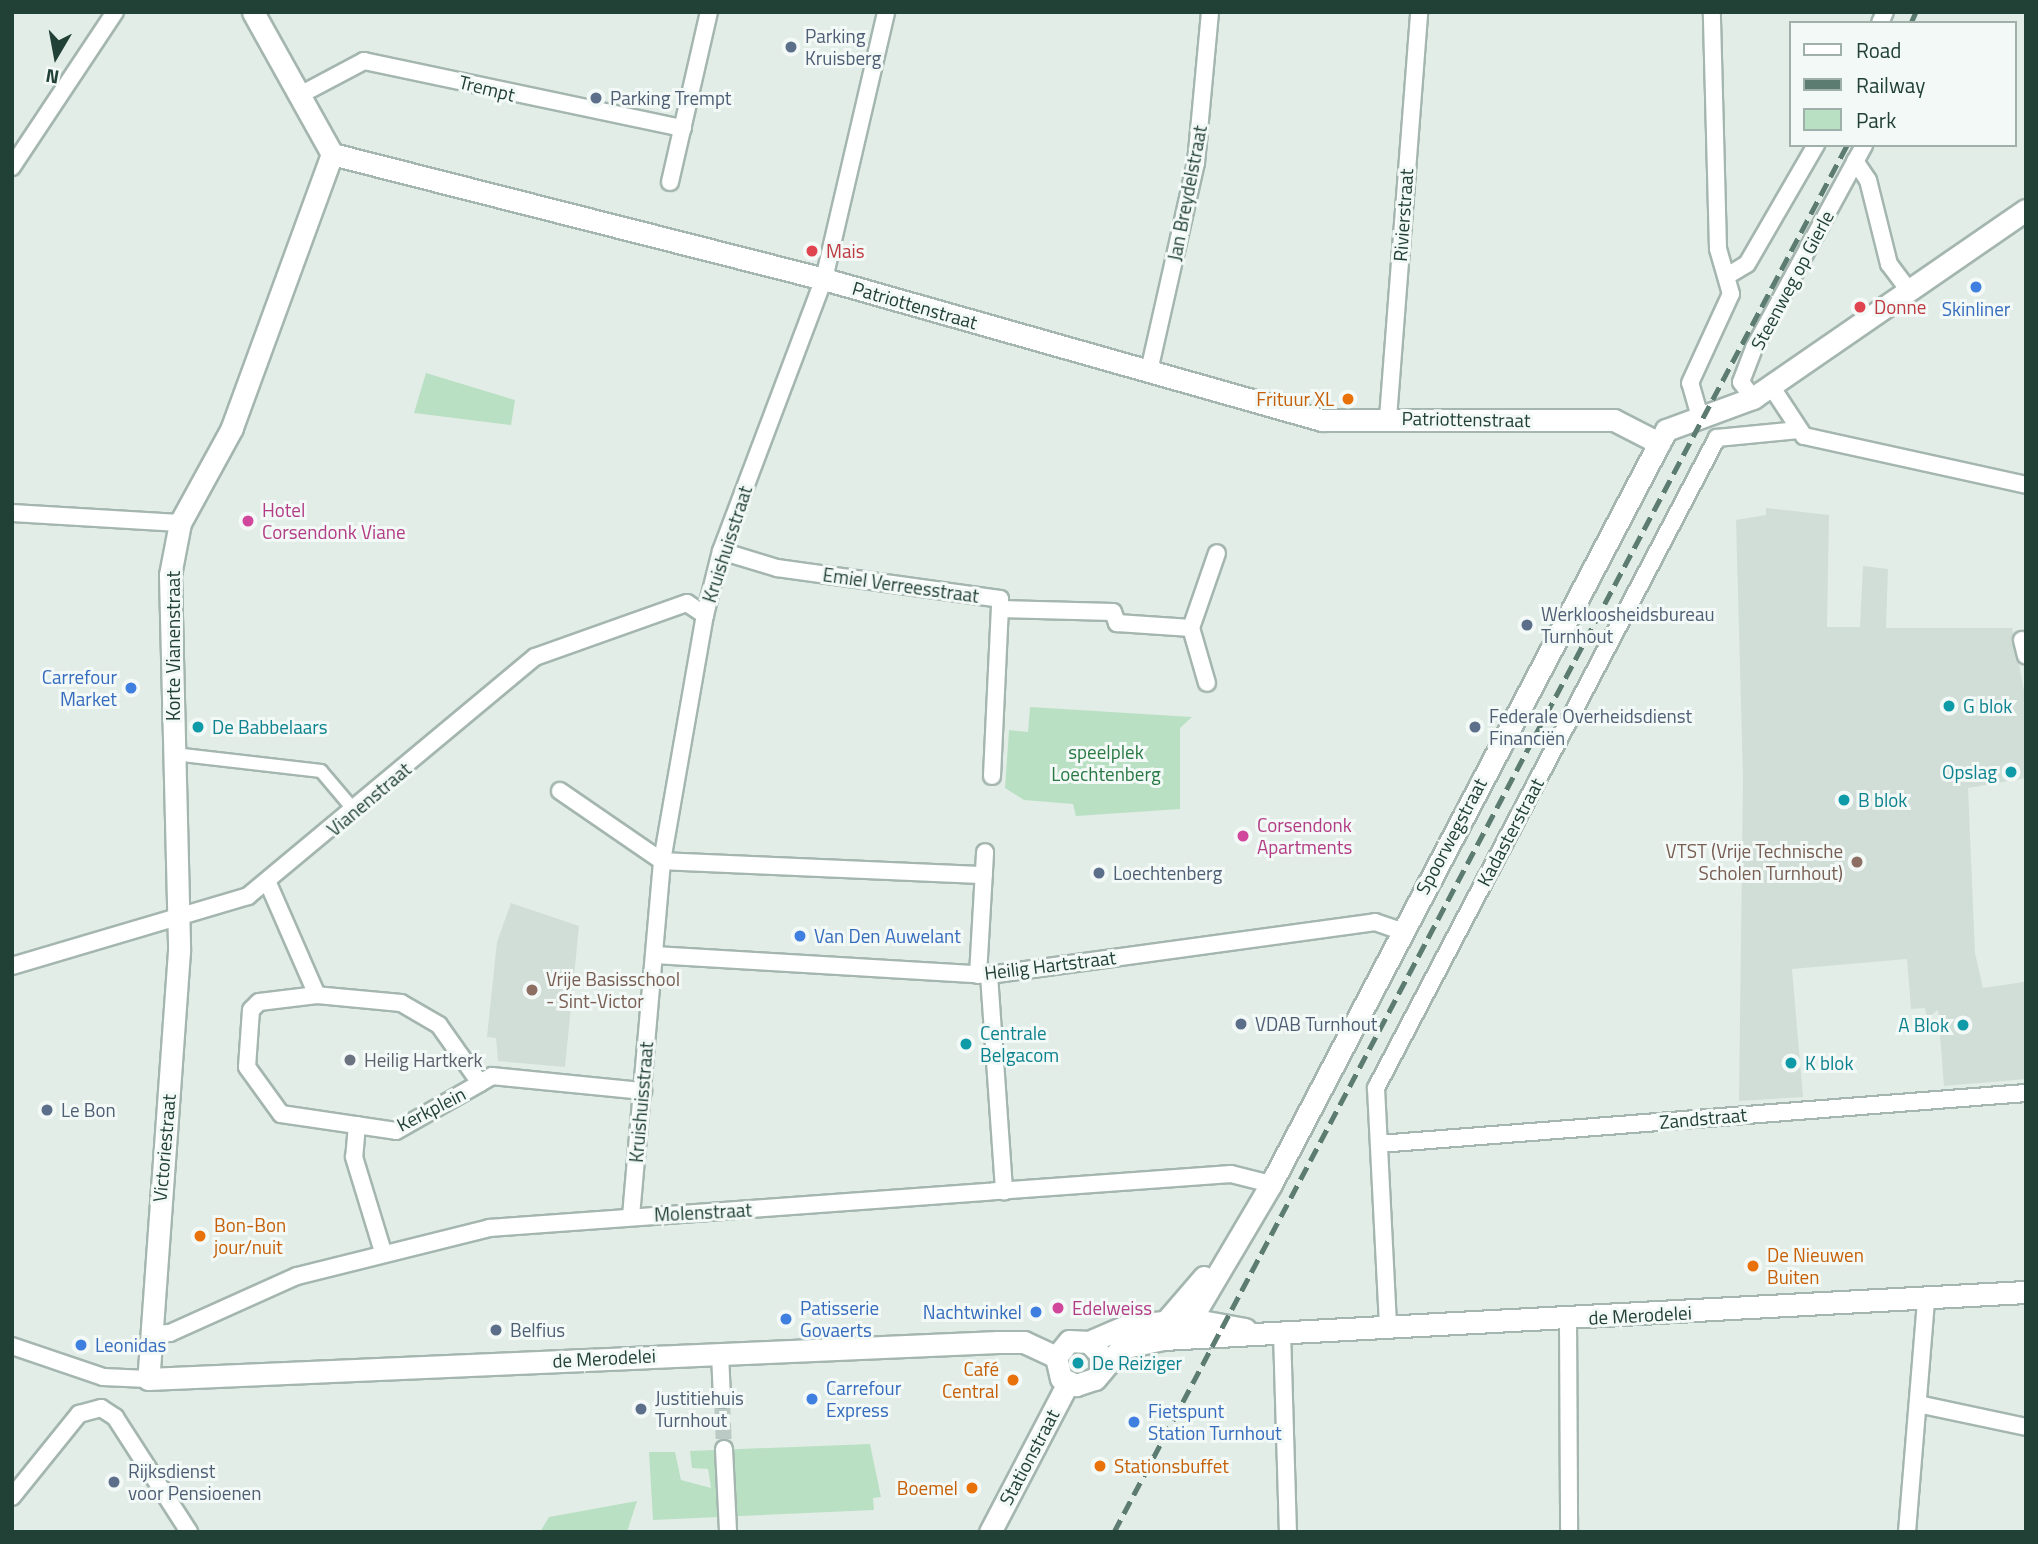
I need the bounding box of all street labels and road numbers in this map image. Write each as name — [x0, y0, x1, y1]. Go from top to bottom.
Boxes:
street label: Trempt — [457, 70, 517, 106]
street label: Jan Breydelstraat — [1163, 123, 1211, 263]
street label: Rivierstraat — [1388, 168, 1418, 262]
street label: Steenweg op Gierle — [1746, 207, 1838, 353]
street label: Patriottenstraat — [850, 276, 980, 334]
street label: Patriottenstraat — [1401, 406, 1531, 432]
street label: Kruishuisstraat — [697, 483, 757, 605]
street label: Emiel Verreesstraat — [821, 563, 981, 607]
street label: Korte Vianenstraat — [162, 571, 184, 721]
street label: Vianenstraat — [322, 757, 416, 841]
street label: Spoorwegstraat — [1411, 774, 1491, 898]
street label: Kadasterstraat — [1472, 774, 1548, 890]
street label: Heilig Hartstraat — [983, 946, 1117, 984]
street label: Kruishuisstraat — [624, 1040, 658, 1164]
street label: Kerkplein — [393, 1082, 469, 1136]
street label: Victoriestraat — [148, 1093, 180, 1203]
street label: Zandstraat — [1658, 1103, 1748, 1133]
street label: Molenstraat — [654, 1198, 752, 1226]
street label: de Merodelei — [1588, 1301, 1692, 1329]
street label: de Merodelei — [552, 1344, 656, 1372]
street label: Stationstraat — [994, 1405, 1064, 1509]

